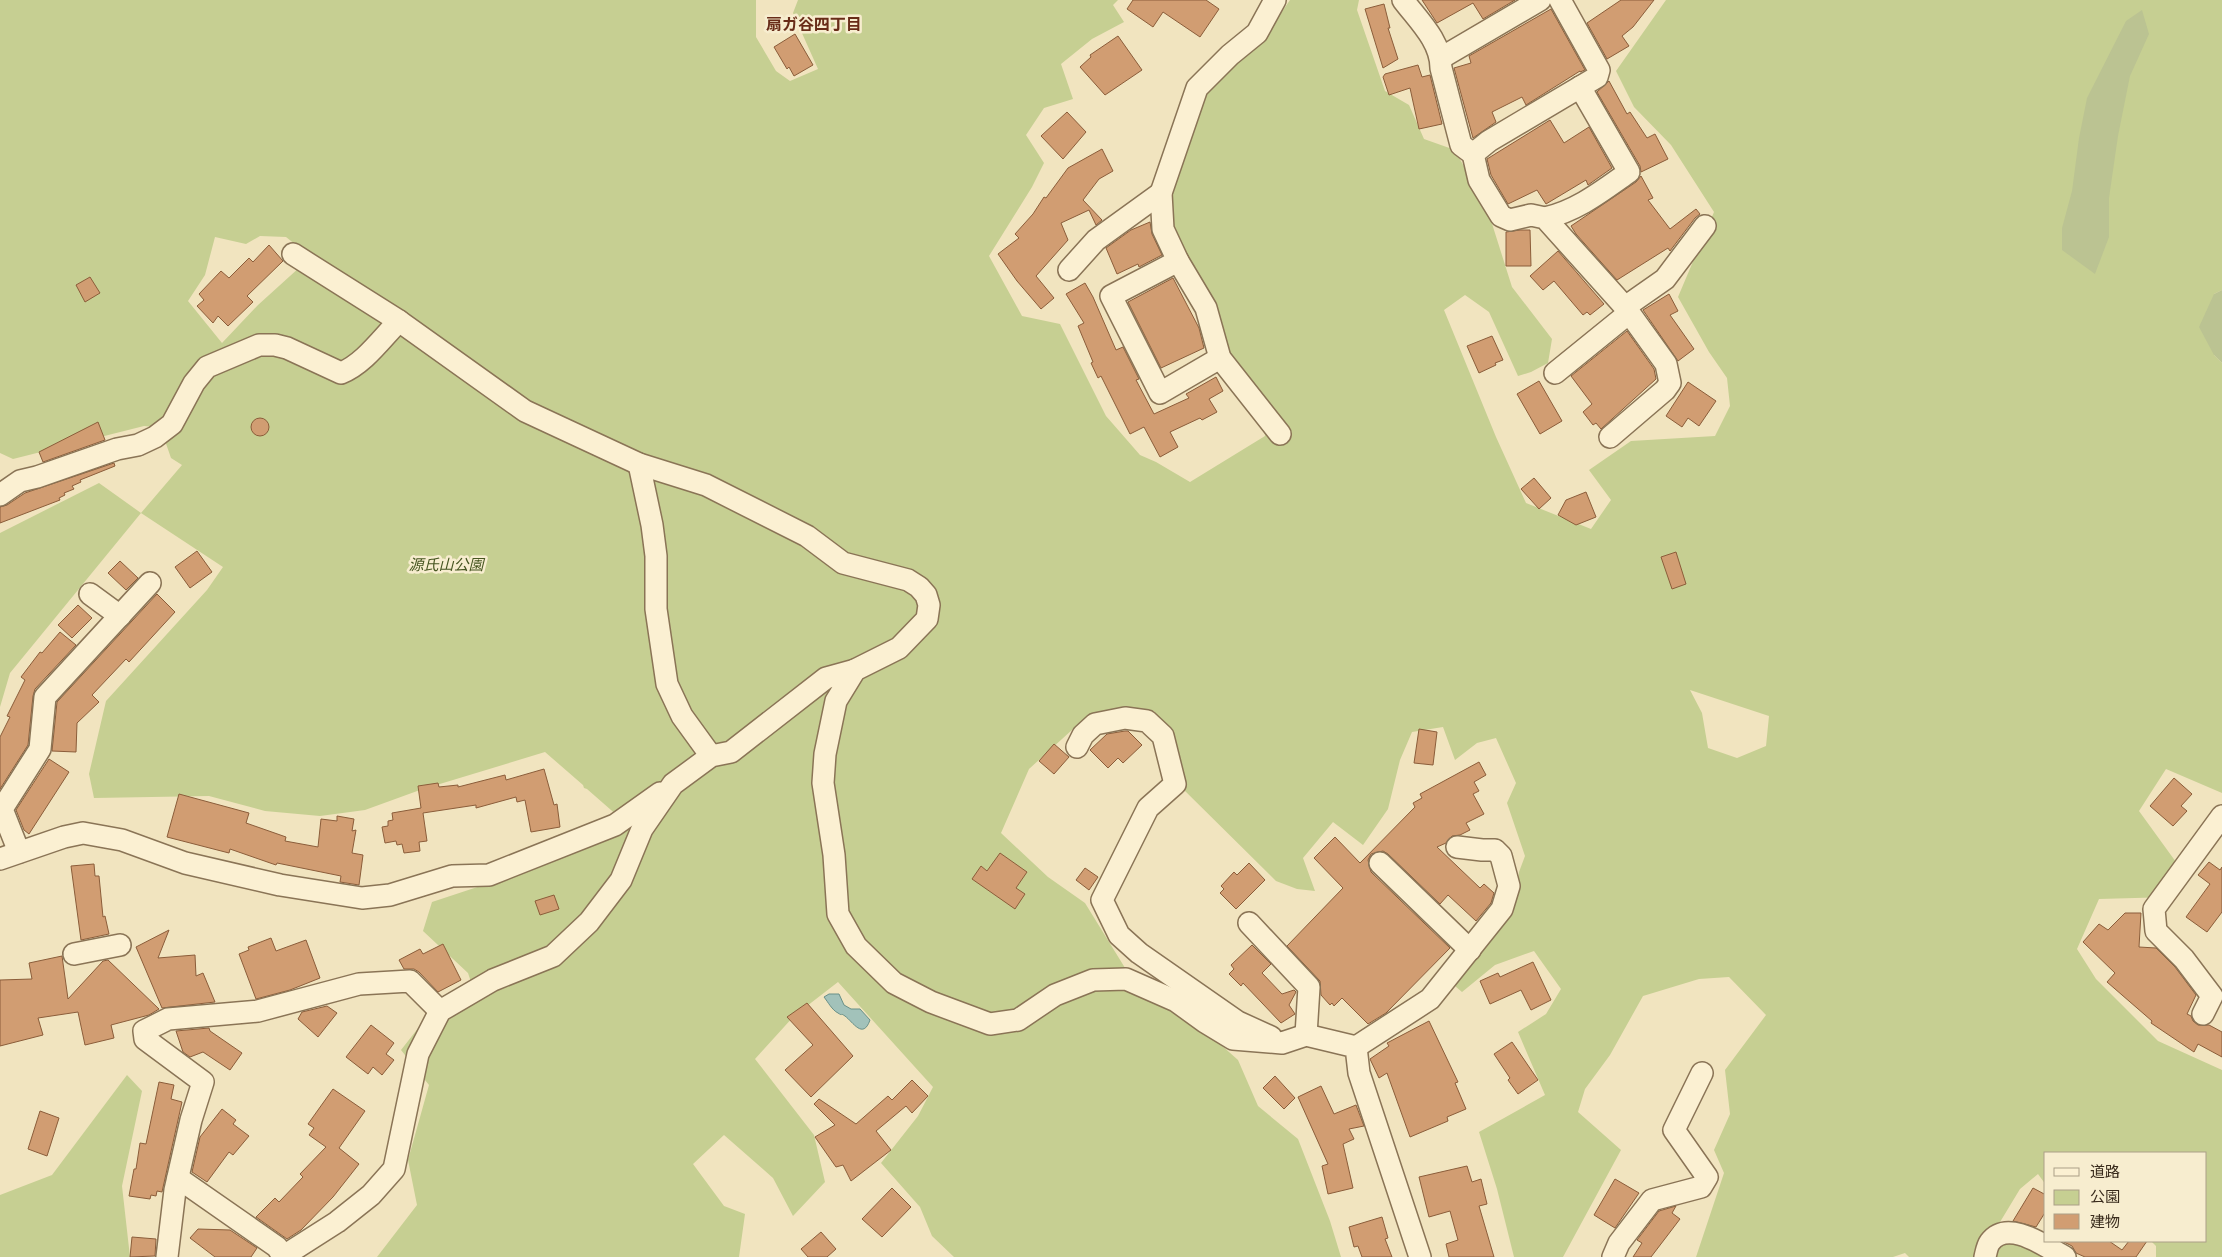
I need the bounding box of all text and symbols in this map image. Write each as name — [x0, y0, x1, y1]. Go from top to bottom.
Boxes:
district label: 扇ガ谷四丁目 — [766, 15, 862, 34]
park label: 源氏山公園 — [408, 556, 485, 574]
legend — [2044, 1152, 2207, 1242]
text: 道路 — [2090, 1163, 2120, 1181]
text: 公園 — [2090, 1188, 2120, 1206]
text: 建物 — [2090, 1213, 2120, 1231]

